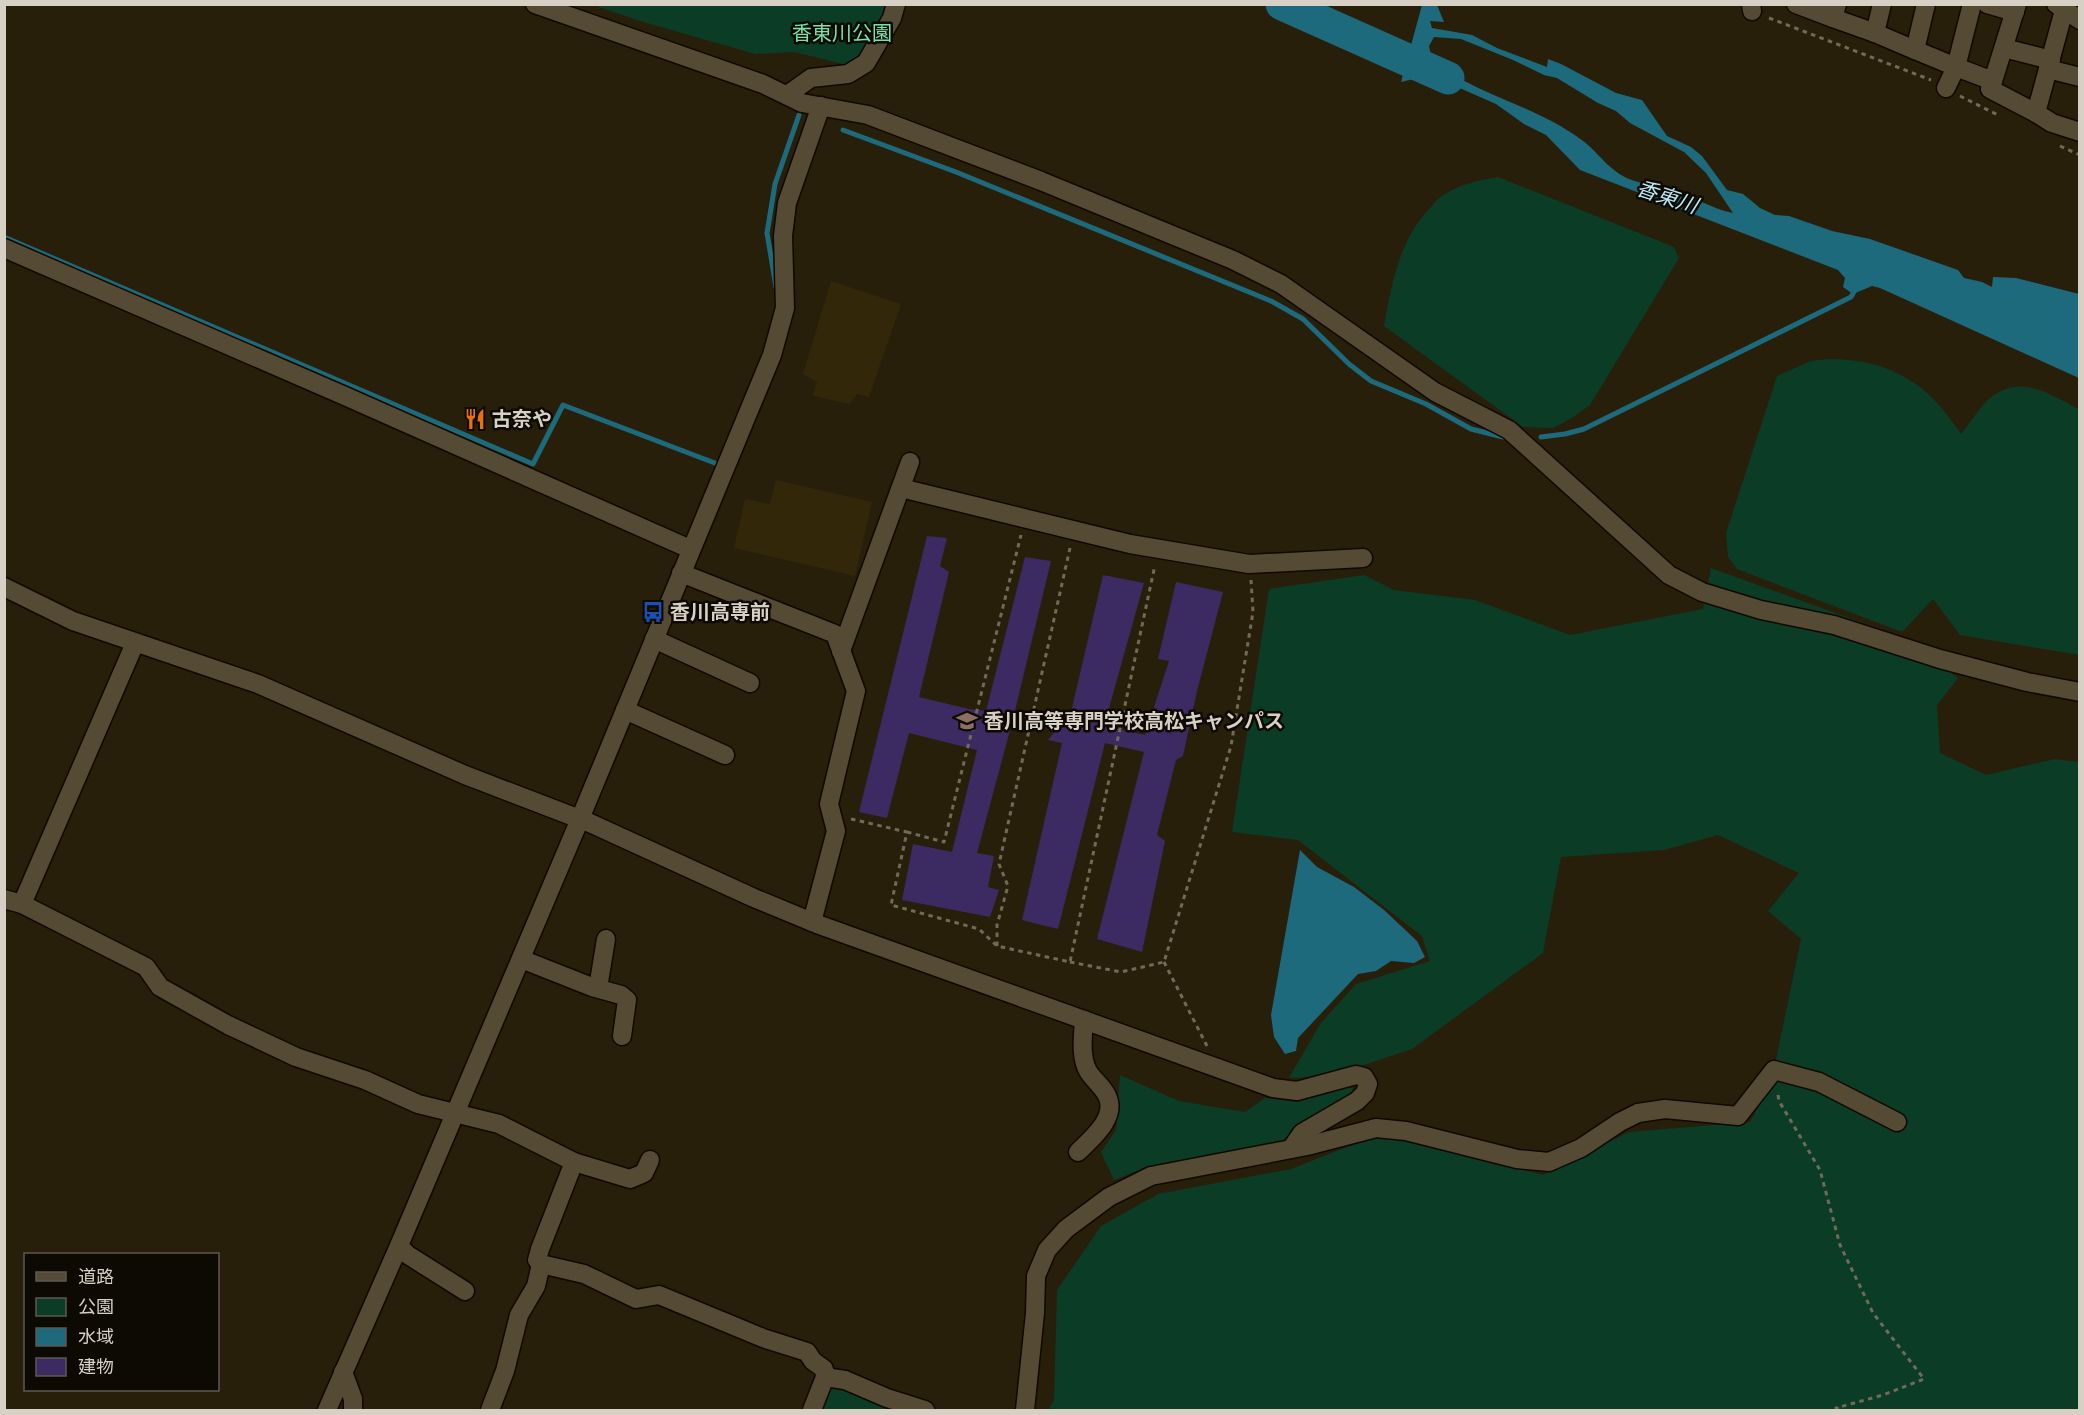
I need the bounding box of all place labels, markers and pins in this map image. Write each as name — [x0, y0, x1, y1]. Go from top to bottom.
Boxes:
restaurant icon: 古奈や — [463, 407, 487, 431]
place label: 古奈や — [492, 407, 552, 431]
bus stop icon: 香川高専前 — [641, 600, 665, 624]
place label: 香川高専前 — [670, 600, 770, 624]
school or university icon: 香川高等専門学校高松キャンパス — [955, 709, 979, 733]
place label: 香川高等専門学校高松キャンパス — [984, 709, 1284, 733]

